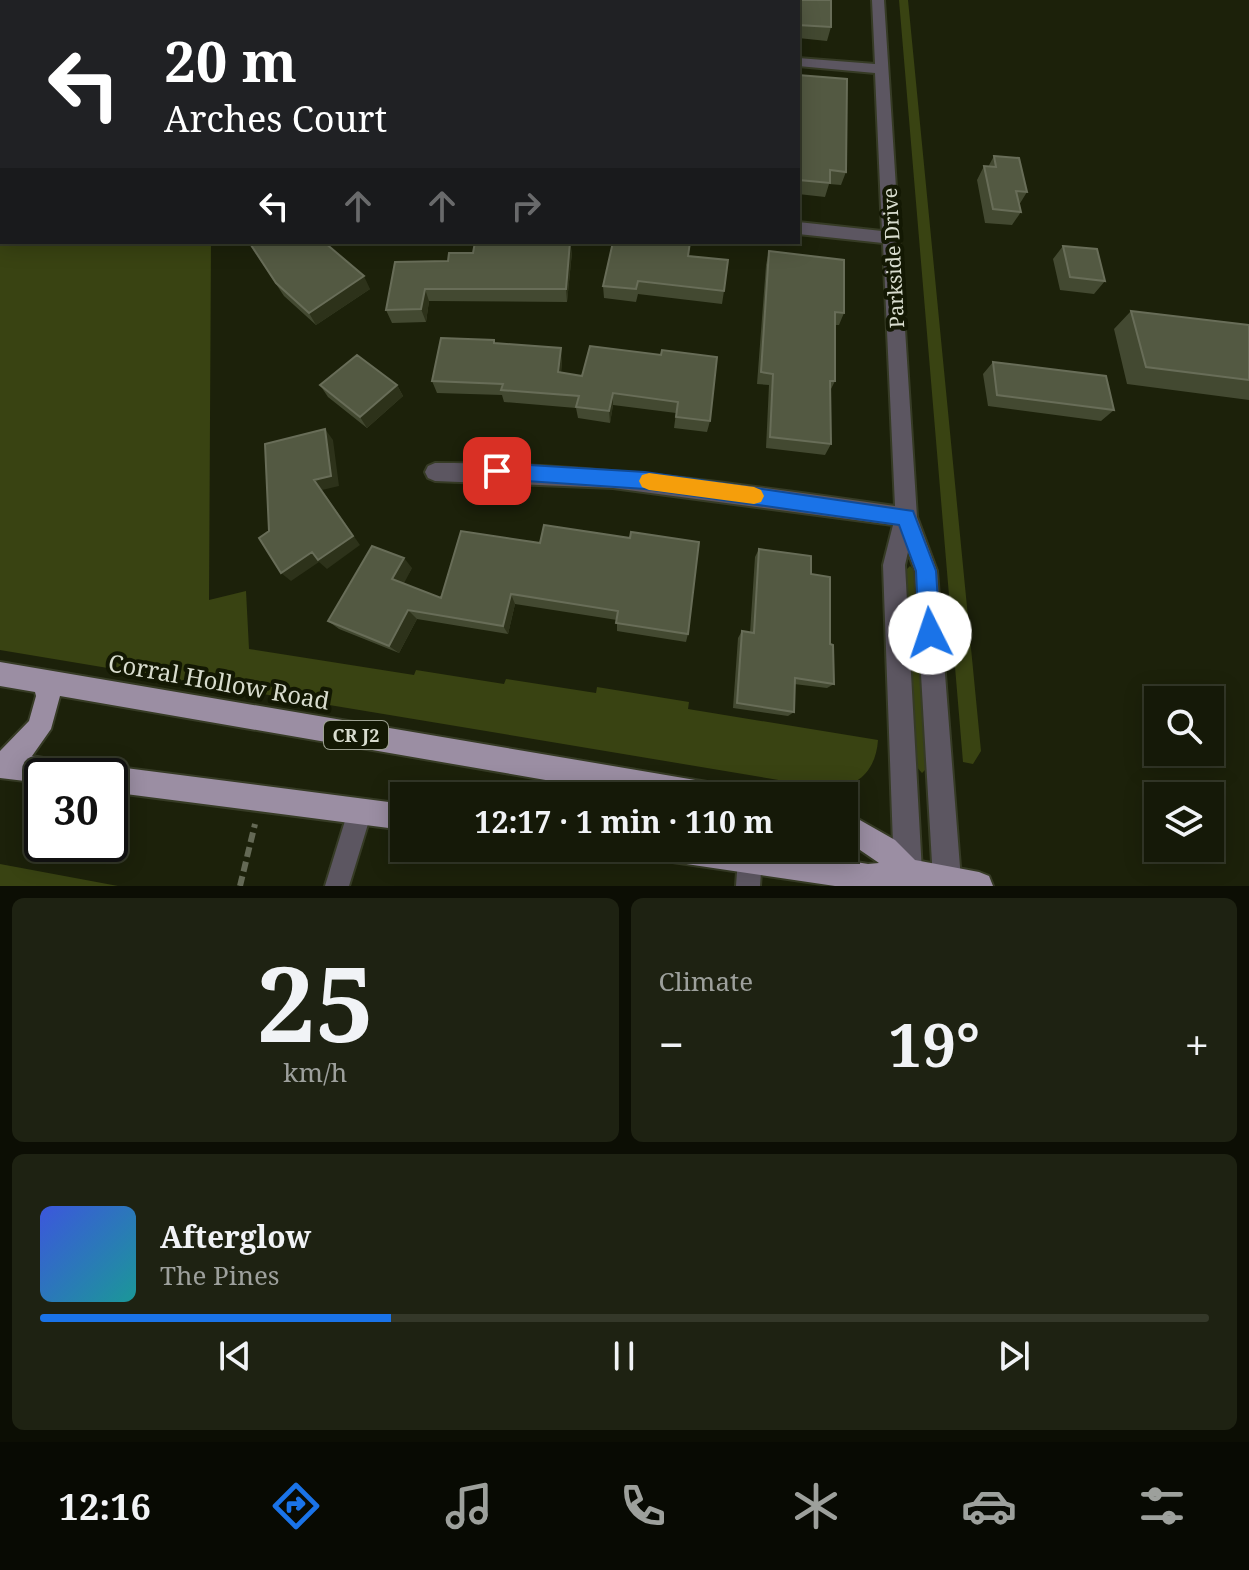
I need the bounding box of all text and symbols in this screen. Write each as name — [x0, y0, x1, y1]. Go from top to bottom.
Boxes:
text: 20 m — [164, 22, 297, 98]
icon: left — [32, 32, 136, 136]
text: Arches Court — [164, 94, 387, 143]
icon: left — [252, 184, 296, 228]
icon: ahead — [336, 184, 380, 228]
icon: ahead — [420, 184, 464, 228]
icon: right — [504, 184, 548, 228]
street label: Parkside Drive — [876, 187, 910, 329]
pin — [463, 437, 531, 505]
icon: arrive — [475, 449, 519, 493]
position arrow — [888, 591, 972, 675]
street label: Corral Hollow Road — [106, 645, 333, 717]
map controls — [1144, 686, 1224, 862]
button: search — [1144, 686, 1224, 766]
road number: CR J2 — [324, 721, 388, 749]
speed limit sign: 30 — [24, 758, 128, 862]
button: layers — [1144, 782, 1224, 862]
text: 12:17 · 1 min · 110 m — [475, 801, 773, 842]
text: 25 — [256, 931, 374, 1072]
text: Climate — [659, 963, 753, 999]
text: 19° — [888, 1003, 980, 1085]
text: − — [659, 1014, 684, 1074]
text: + — [1184, 1014, 1209, 1074]
text: km/h — [283, 1054, 347, 1090]
text: Afterglow — [160, 1216, 311, 1257]
text: The Pines — [160, 1257, 280, 1293]
icon: previous — [213, 1334, 257, 1378]
icon: pause — [602, 1334, 646, 1378]
icon: next — [992, 1334, 1036, 1378]
icon: directions — [268, 1478, 324, 1534]
icon: music — [441, 1478, 497, 1534]
icon: phone — [615, 1478, 671, 1534]
icon: climate — [788, 1478, 844, 1534]
icon: car — [961, 1478, 1017, 1534]
icon: filters — [1134, 1478, 1190, 1534]
text: 12:16 — [59, 1482, 151, 1531]

